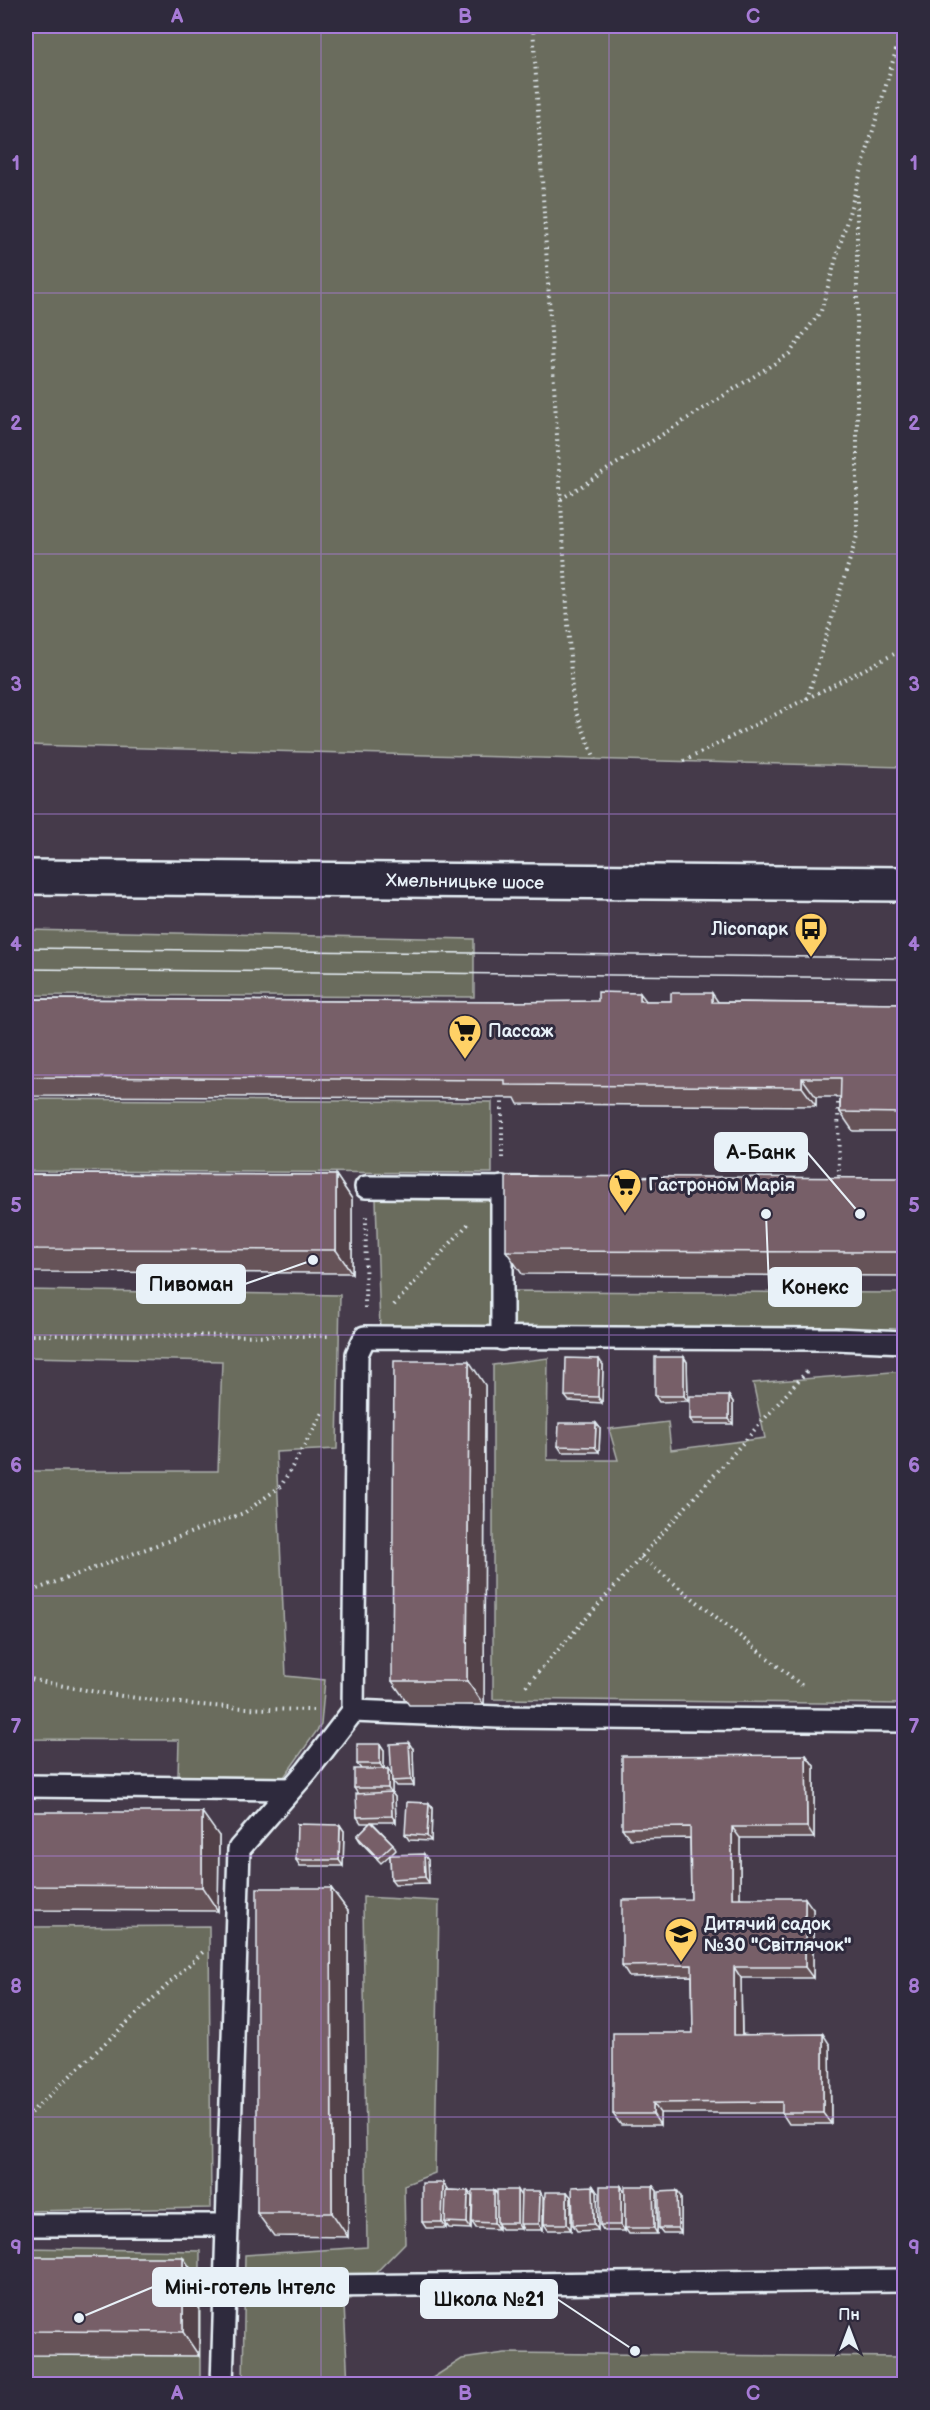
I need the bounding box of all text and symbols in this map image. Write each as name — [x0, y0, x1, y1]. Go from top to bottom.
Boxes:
text: A — [170, 5, 184, 29]
text: B — [458, 5, 472, 29]
text: C — [746, 5, 760, 29]
text: 1 — [12, 152, 20, 176]
text: 1 — [910, 152, 918, 176]
text: 2 — [10, 412, 22, 436]
text: 2 — [908, 412, 920, 436]
text: 3 — [10, 673, 22, 697]
text: 3 — [908, 673, 920, 697]
street label: Хмельницьке шосе — [386, 870, 544, 894]
bus stop icon: Лісопарк — [793, 911, 829, 958]
place label: Лісопарк — [710, 919, 788, 940]
text: 4 — [10, 933, 22, 957]
text: 4 — [908, 933, 920, 957]
supermarket icon: Пассаж — [447, 1013, 483, 1060]
place label: Пассаж — [488, 1021, 554, 1042]
callout: А-Банк — [715, 1133, 807, 1171]
text: А-Банк — [726, 1141, 796, 1165]
supermarket icon: Гастроном Марія — [607, 1167, 643, 1214]
place label: Гастроном Марія — [648, 1175, 795, 1196]
text: 5 — [10, 1194, 22, 1218]
text: 5 — [908, 1194, 920, 1218]
callout: Пивоман — [137, 1265, 245, 1303]
callout: Конекс — [769, 1268, 861, 1306]
text: Пивоман — [149, 1273, 233, 1297]
text: Конекс — [781, 1276, 849, 1300]
text: 6 — [10, 1454, 22, 1478]
text: 6 — [908, 1454, 920, 1478]
text: 7 — [10, 1715, 22, 1739]
text: 7 — [908, 1715, 920, 1739]
place label: Дитячий садок №30 "Світлячок" — [704, 1914, 852, 1956]
school or university icon: Дитячий садок №30 "Світлячок" — [663, 1916, 699, 1963]
text: 8 — [10, 1975, 22, 1999]
text: 8 — [908, 1975, 920, 1999]
text: 9 — [10, 2236, 22, 2260]
text: 9 — [908, 2236, 920, 2260]
callout: Міні-готель Інтелс — [153, 2268, 348, 2306]
text: Міні-готель Інтелс — [164, 2276, 336, 2300]
callout: Школа №21 — [421, 2280, 557, 2318]
text: Школа №21 — [433, 2288, 545, 2312]
north arrow — [819, 2299, 879, 2359]
text: Пн — [838, 2306, 860, 2325]
text: A — [170, 2382, 184, 2406]
text: B — [458, 2382, 472, 2406]
text: C — [746, 2382, 760, 2406]

